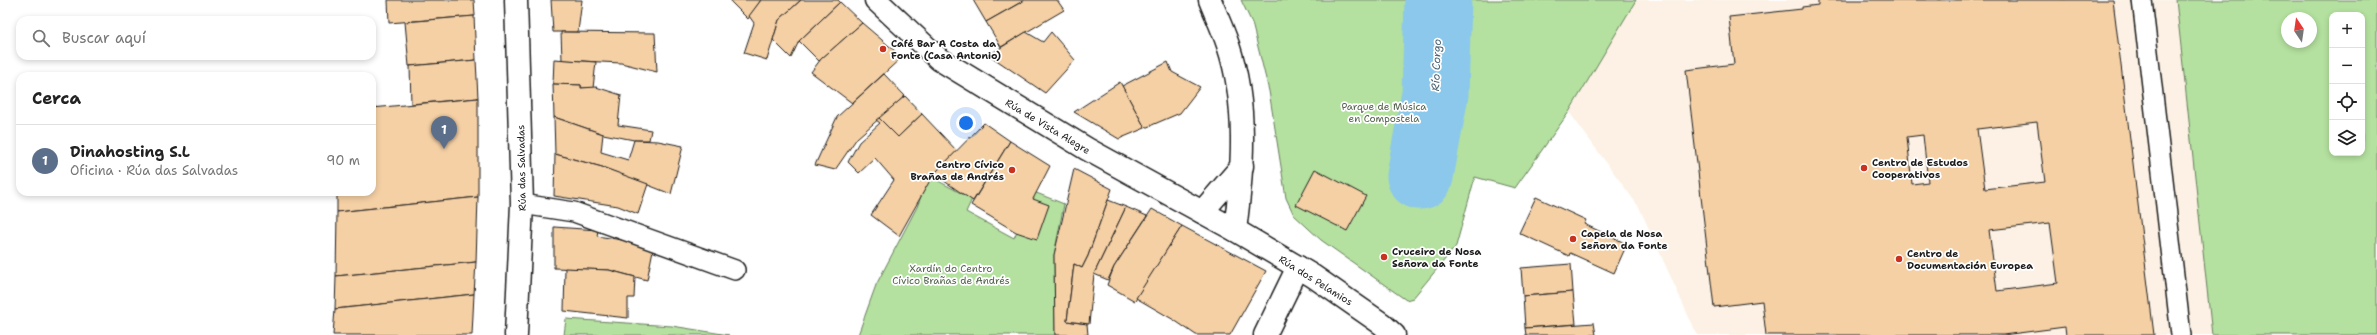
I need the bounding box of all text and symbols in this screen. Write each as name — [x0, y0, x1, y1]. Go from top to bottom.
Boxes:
north arrow — [2281, 12, 2317, 48]
map controls — [2329, 12, 2365, 156]
button: + — [2329, 12, 2365, 48]
search box — [16, 16, 376, 60]
icon: search — [30, 27, 52, 49]
text: Buscar aquí — [62, 28, 146, 48]
place label: Café Bar A Costa da Fonte (Casa Antonio) — [891, 37, 1001, 62]
water label: Río Corgo — [1428, 38, 1445, 91]
marker: Café Bar A Costa da Fonte (Casa Antonio) — [878, 44, 888, 54]
button: − — [2329, 48, 2365, 84]
button: locate — [2329, 84, 2365, 120]
text: Cerca — [32, 87, 81, 109]
street label: Rúa de Vista Alegre — [1003, 96, 1093, 157]
park label: Parque de Música en Compostela — [1341, 100, 1427, 125]
your location — [956, 113, 976, 133]
pin: 1 — [431, 116, 457, 149]
button: layers — [2329, 120, 2365, 156]
street label: Rúa das Salvadas — [514, 125, 529, 211]
text: Dinahosting S.L — [70, 142, 190, 162]
text: 1 — [42, 152, 48, 169]
text: 90 m — [326, 152, 360, 169]
place label: Centro de Estudos Cooperativos — [1872, 156, 1968, 181]
place label: Centro Cívico Brañas de Andrés — [910, 158, 1004, 183]
text: Oficina · Rúa das Salvadas — [70, 162, 238, 179]
marker: Centro de Estudos Cooperativos — [1859, 163, 1869, 173]
marker: Centro Cívico Brañas de Andrés — [1007, 165, 1017, 175]
place label: Capela de Nosa Señora da Fonte — [1581, 227, 1667, 252]
marker: Capela de Nosa Señora da Fonte — [1568, 234, 1578, 244]
place label: Cruceiro de Nosa Señora da Fonte — [1392, 245, 1481, 270]
place label: Centro de Documentación Europea — [1907, 247, 2033, 272]
street label: Rúa dos Pelamios — [1276, 252, 1355, 308]
marker: Cruceiro de Nosa Señora da Fonte — [1379, 252, 1389, 262]
marker: Centro de Documentación Europea — [1894, 254, 1904, 264]
park label: Xardín do Centro Cívico Brañas de Andrés — [892, 262, 1010, 287]

